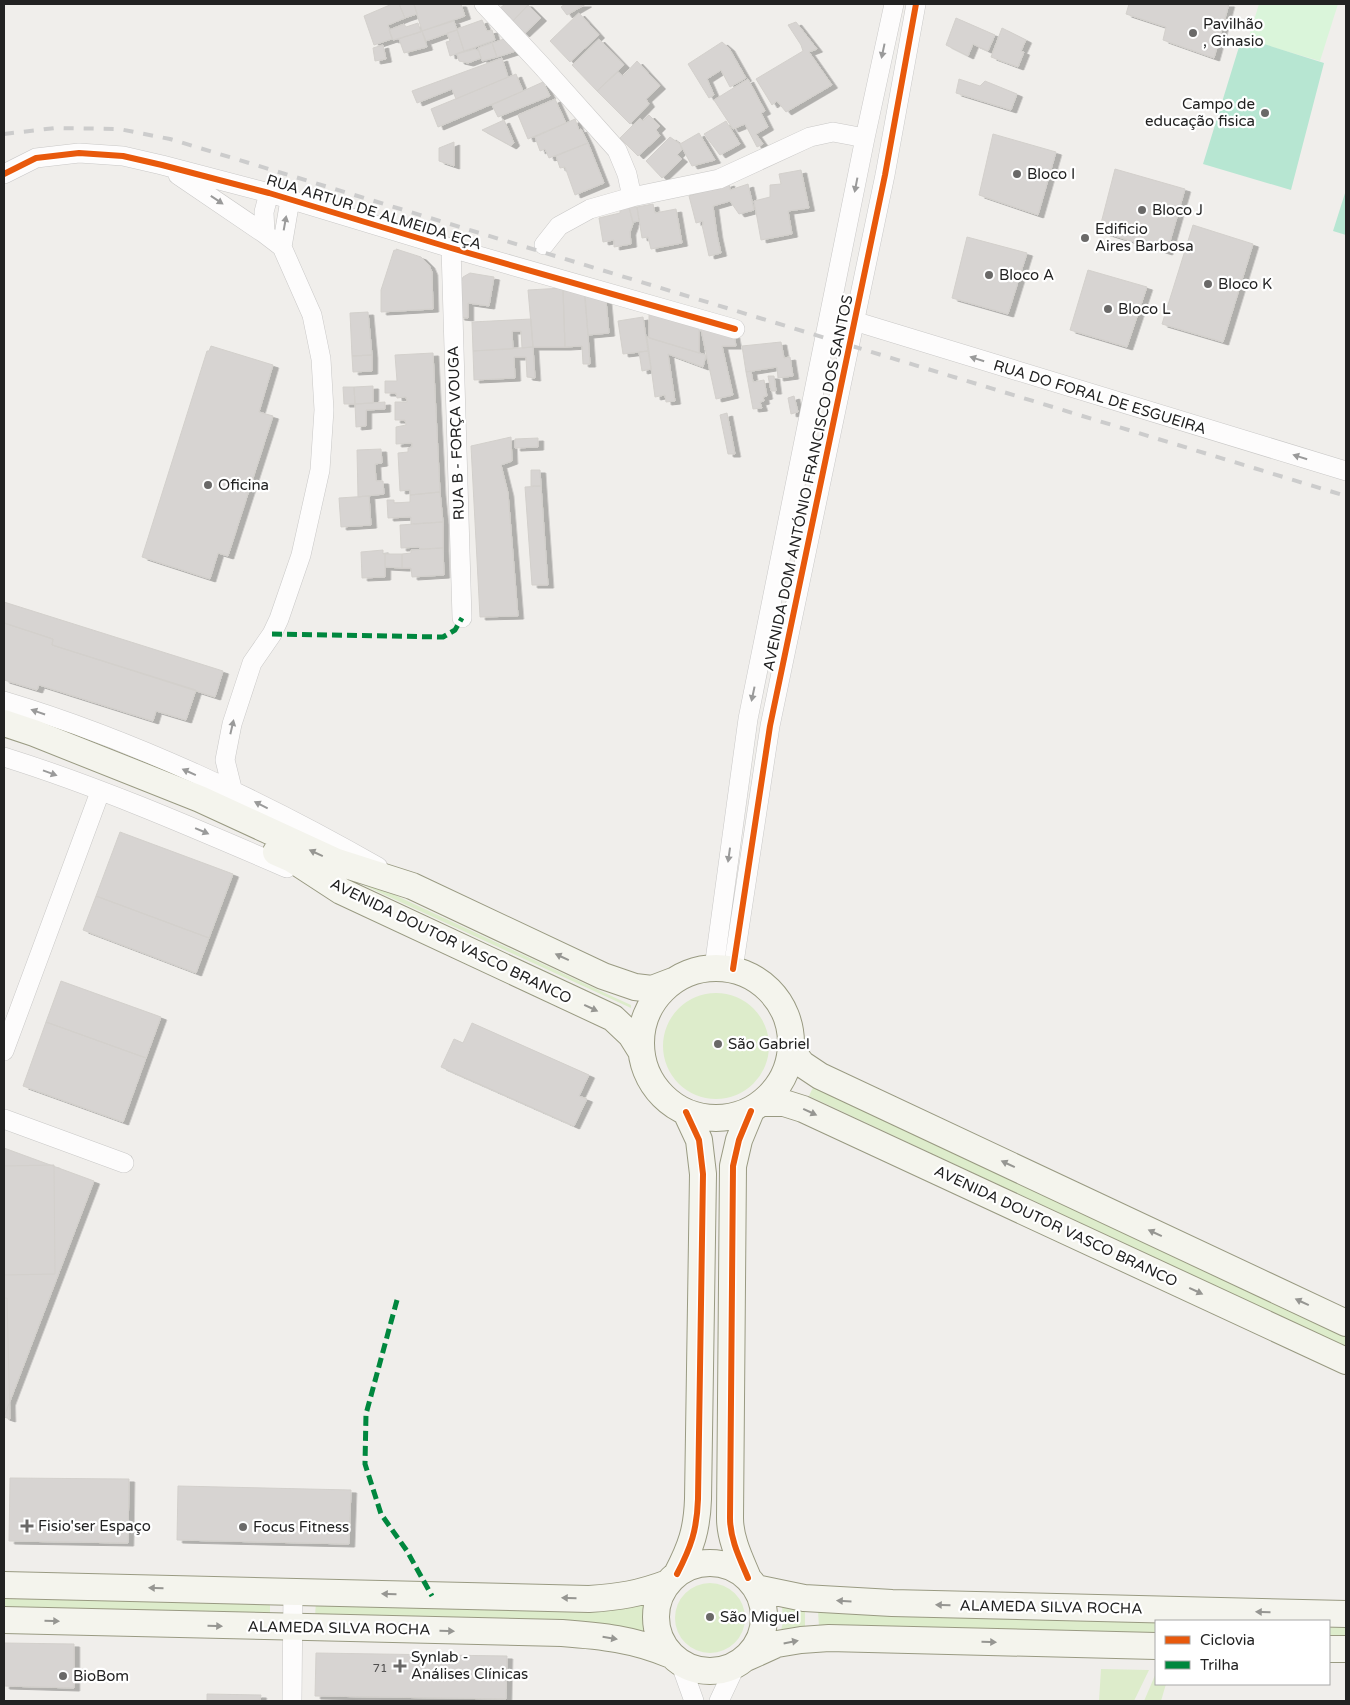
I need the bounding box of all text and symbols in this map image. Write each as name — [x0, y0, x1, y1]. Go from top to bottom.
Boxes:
place label: Pavilhão , Ginasio — [1203, 15, 1264, 50]
marker: Pavilhão , Ginasio — [1187, 27, 1199, 39]
one-way arrow — [879, 44, 887, 60]
place label: Campo de educação fisica — [1145, 95, 1255, 130]
marker: Campo de educação fisica — [1259, 107, 1271, 119]
place label: Bloco I — [1027, 165, 1075, 183]
marker: Bloco I — [1011, 168, 1023, 180]
street label: RUA ARTUR DE ALMEIDA EÇA — [264, 171, 484, 253]
one-way arrow — [852, 178, 860, 193]
one-way arrow — [211, 196, 224, 205]
place label: Bloco J — [1152, 201, 1203, 219]
marker: Bloco J — [1136, 204, 1148, 216]
one-way arrow — [282, 215, 290, 231]
place label: Edificio Aires Barbosa — [1095, 220, 1194, 255]
marker: Edificio Aires Barbosa — [1079, 232, 1091, 244]
place label: Bloco A — [999, 266, 1054, 284]
marker: Bloco A — [983, 269, 995, 281]
place label: Bloco K — [1218, 275, 1272, 293]
marker: Bloco K — [1202, 278, 1214, 290]
street label: AVENIDA DOM ANTÓNIO FRANCISCO DOS SANTOS — [759, 293, 857, 673]
place label: Bloco L — [1118, 300, 1171, 318]
marker: Bloco L — [1102, 303, 1114, 315]
street label: RUA B - FORÇA VOUGA — [444, 345, 468, 521]
one-way arrow — [969, 355, 984, 362]
street label: RUA DO FORAL DE ESGUEIRA — [991, 356, 1209, 438]
one-way arrow — [1292, 452, 1307, 460]
place label: Oficina — [218, 476, 269, 494]
marker: Oficina — [202, 479, 214, 491]
one-way arrow — [749, 686, 757, 702]
one-way arrow — [30, 708, 45, 715]
one-way arrow — [228, 720, 236, 735]
one-way arrow — [182, 767, 196, 775]
one-way arrow — [43, 769, 58, 777]
one-way arrow — [253, 801, 268, 810]
one-way arrow — [195, 827, 210, 835]
one-way arrow — [725, 847, 733, 863]
one-way arrow — [309, 849, 323, 857]
street label: AVENIDA DOUTOR VASCO BRANCO — [327, 875, 575, 1007]
one-way arrow — [555, 953, 569, 961]
one-way arrow — [584, 1004, 598, 1012]
place label: São Gabriel — [728, 1035, 810, 1053]
marker: São Gabriel — [712, 1038, 724, 1050]
one-way arrow — [803, 1108, 817, 1116]
one-way arrow — [1001, 1160, 1015, 1168]
street label: AVENIDA DOUTOR VASCO BRANCO — [932, 1162, 1180, 1290]
one-way arrow — [1148, 1229, 1162, 1237]
one-way arrow — [1188, 1287, 1203, 1295]
one-way arrow — [1295, 1298, 1309, 1306]
place label: Fisio'ser Espaço — [38, 1517, 151, 1535]
place label: Focus Fitness — [253, 1518, 349, 1536]
marker: Fisio'ser Espaço — [20, 1519, 34, 1533]
marker: Focus Fitness — [237, 1521, 249, 1533]
one-way arrow — [148, 1584, 164, 1592]
one-way arrow — [380, 1590, 396, 1598]
one-way arrow — [560, 1594, 576, 1602]
one-way arrow — [835, 1596, 851, 1604]
street label: ALAMEDA SILVA ROCHA — [959, 1596, 1143, 1618]
one-way arrow — [934, 1600, 950, 1608]
place label: São Miguel — [720, 1608, 800, 1626]
one-way arrow — [1254, 1608, 1270, 1616]
marker: São Miguel — [704, 1611, 716, 1623]
street label: ALAMEDA SILVA ROCHA — [247, 1617, 431, 1639]
one-way arrow — [45, 1618, 61, 1626]
legend — [1155, 1620, 1330, 1685]
one-way arrow — [207, 1622, 223, 1630]
one-way arrow — [440, 1627, 456, 1635]
text: Ciclovia — [1200, 1631, 1255, 1649]
one-way arrow — [602, 1634, 618, 1642]
one-way arrow — [784, 1637, 800, 1645]
one-way arrow — [981, 1639, 997, 1647]
place label: Synlab - Análises Clínicas — [411, 1648, 528, 1683]
text: Trilha — [1200, 1656, 1239, 1674]
marker: Synlab - Análises Clínicas — [393, 1659, 407, 1673]
house number: 71 — [372, 1661, 388, 1675]
place label: BioBom — [73, 1667, 129, 1685]
marker: BioBom — [57, 1670, 69, 1682]

